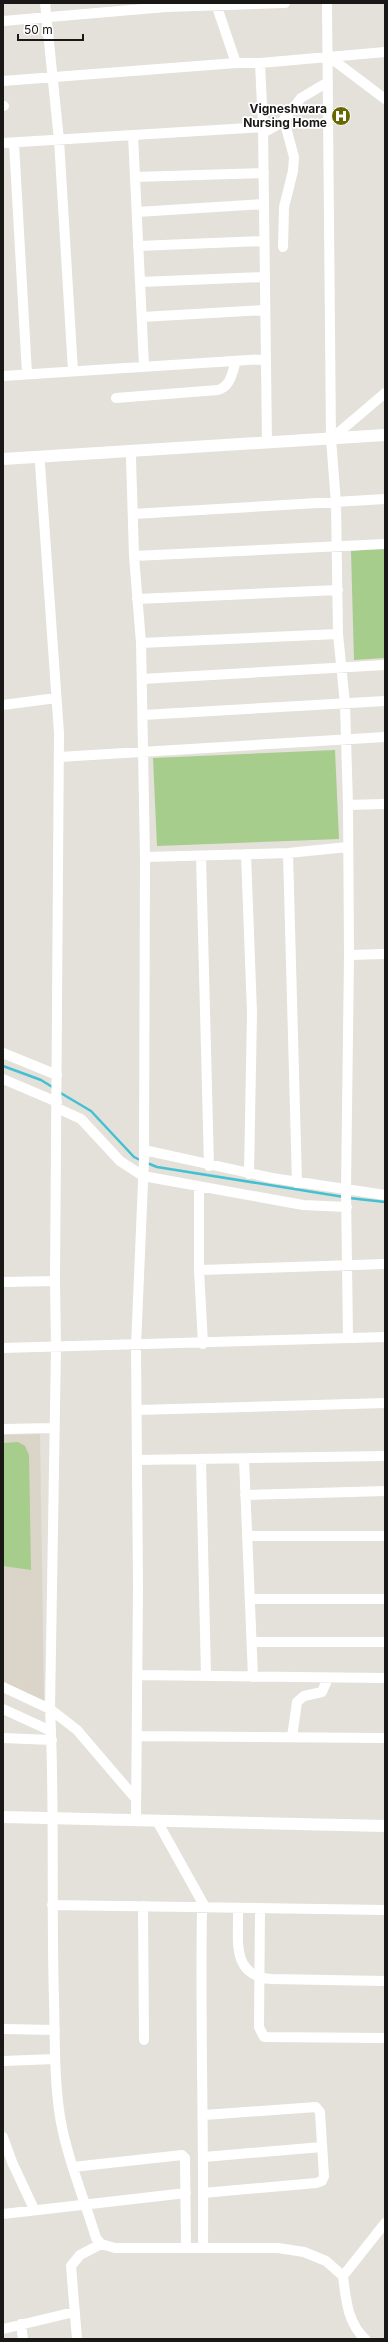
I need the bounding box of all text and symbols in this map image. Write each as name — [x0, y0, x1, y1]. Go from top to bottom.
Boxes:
scale bar — [18, 16, 83, 42]
text: 50 m — [24, 22, 53, 37]
place label: Vigneshwara Nursing Home — [243, 101, 327, 130]
hospital icon: Vigneshwara Nursing Home — [330, 105, 352, 127]

